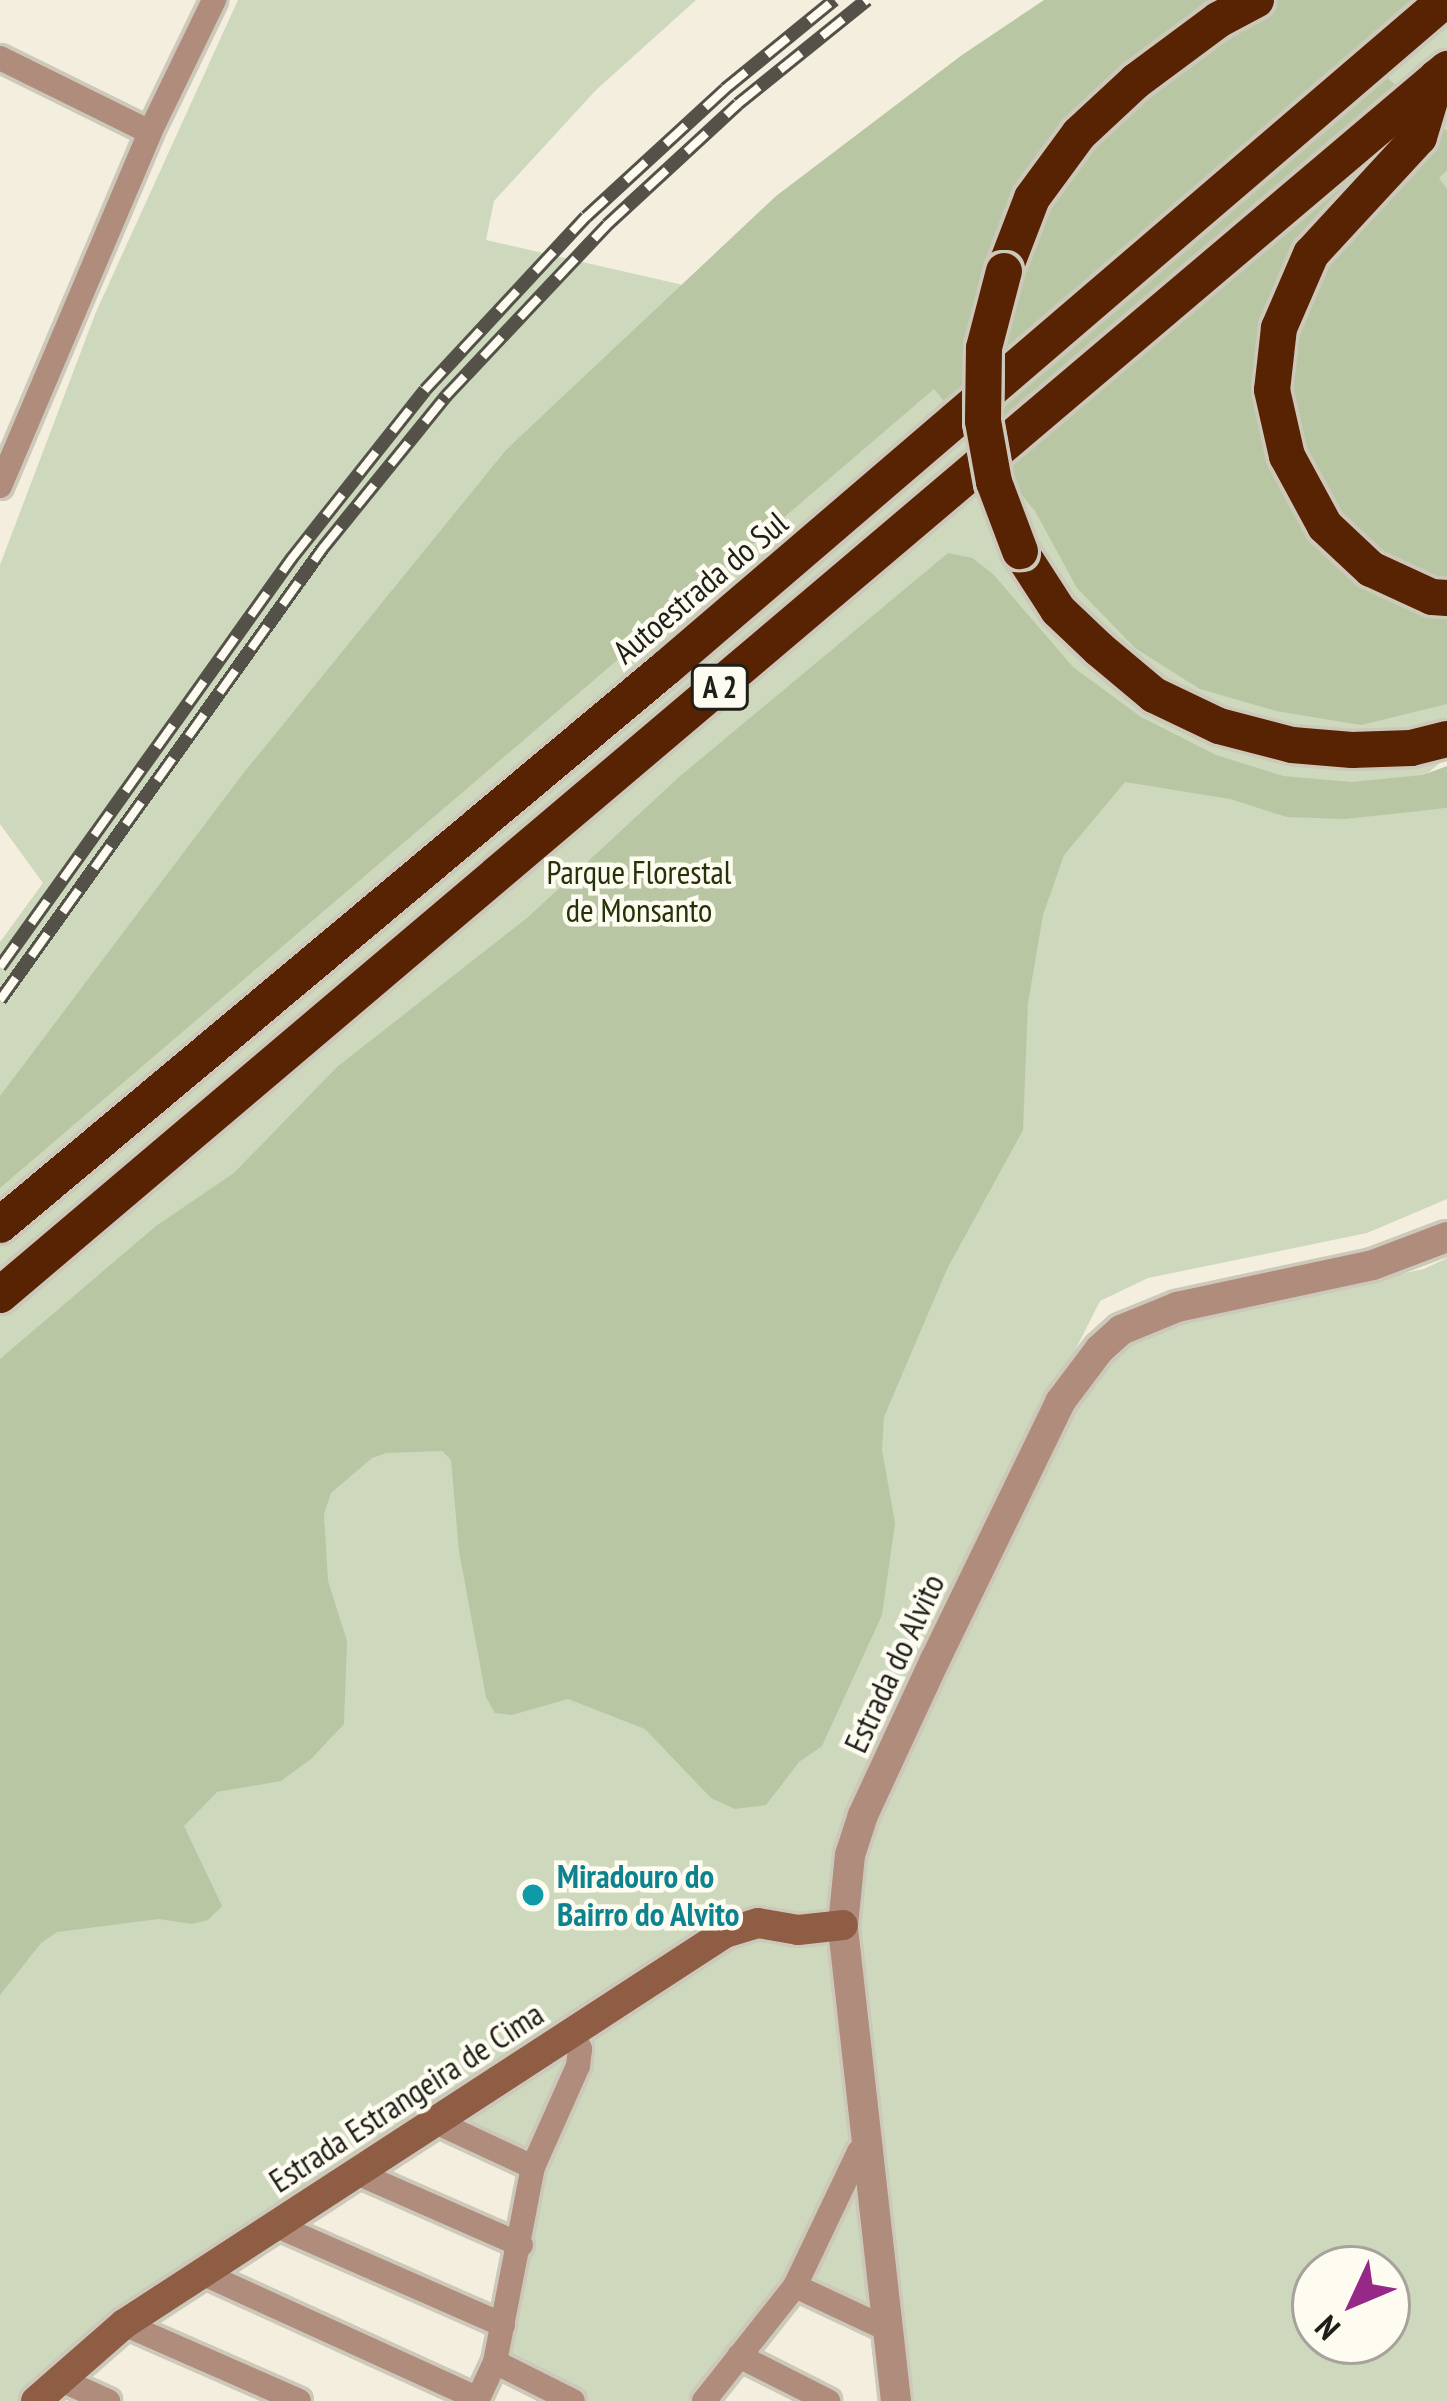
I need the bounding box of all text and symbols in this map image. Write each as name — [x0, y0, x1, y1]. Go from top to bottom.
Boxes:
street label: Autoestrada do Sul — [605, 503, 795, 671]
road number: A 2 — [690, 663, 750, 711]
park label: Parque Florestal de Monsanto — [547, 852, 731, 930]
street label: Estrada do Alvito — [835, 1567, 953, 1759]
place label: Miradouro do Bairro do Alvito — [557, 1856, 741, 1934]
marker: Miradouro do Bairro do Alvito — [520, 1882, 546, 1908]
street label: Estrada Estrangeira de Cima — [262, 1994, 550, 2200]
north arrow — [1291, 2245, 1411, 2365]
text: N — [1305, 2307, 1349, 2350]

